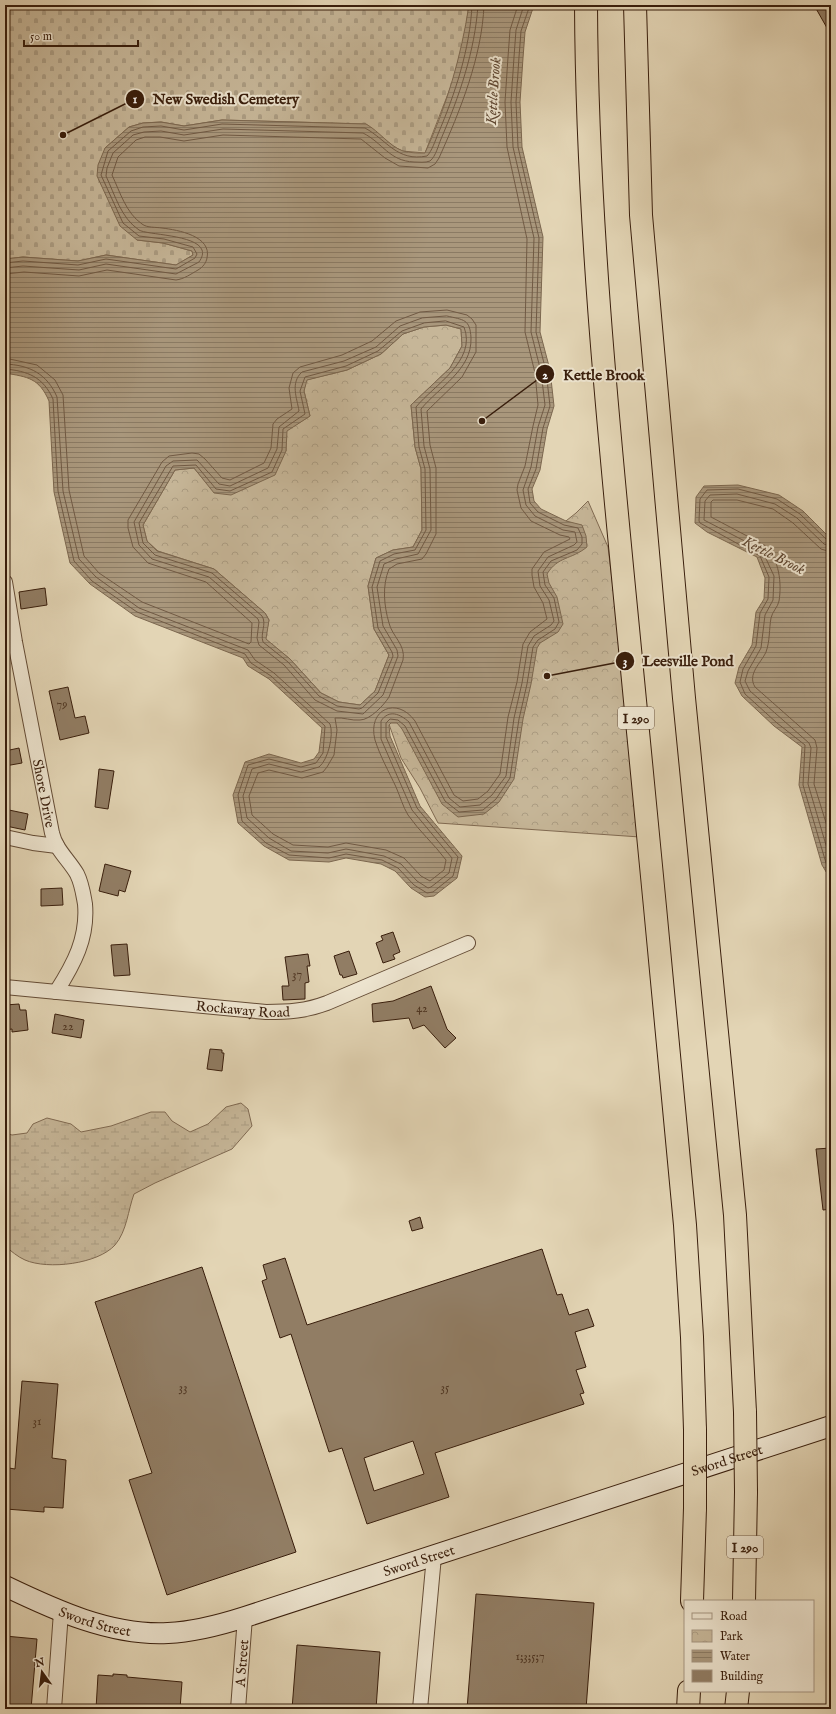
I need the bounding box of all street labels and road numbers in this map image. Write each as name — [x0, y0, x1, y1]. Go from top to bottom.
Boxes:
road number: I 290 — [618, 707, 654, 729]
street label: Shore Drive — [28, 758, 59, 830]
street label: Rockaway Road — [195, 997, 291, 1022]
street label: Sword Street — [689, 1441, 765, 1481]
road number: I 290 — [727, 1536, 763, 1558]
street label: Sword Street — [381, 1541, 457, 1581]
street label: Sword Street — [56, 1603, 132, 1641]
street label: A Street — [232, 1639, 253, 1688]

